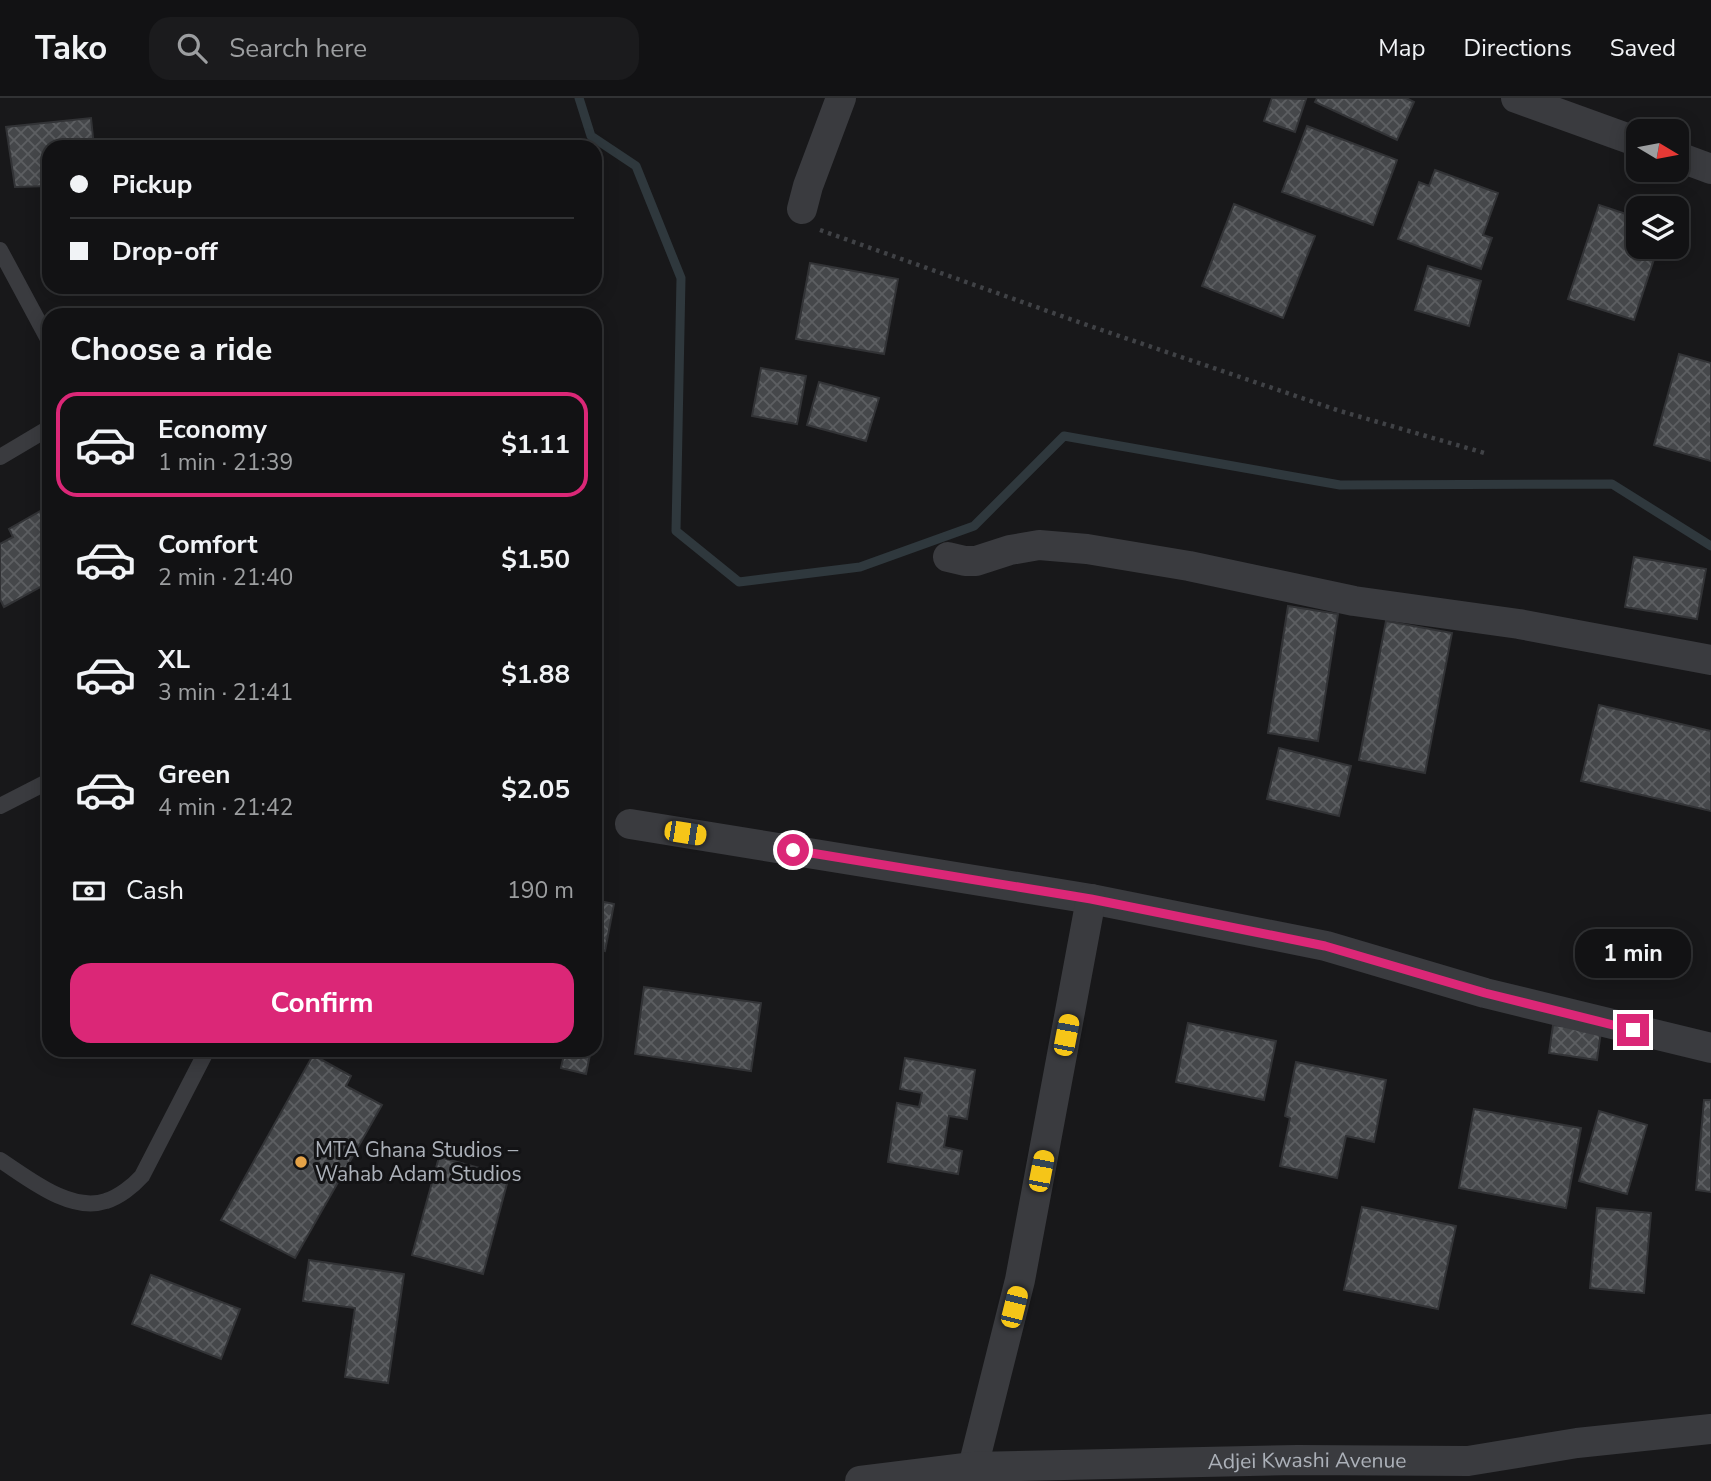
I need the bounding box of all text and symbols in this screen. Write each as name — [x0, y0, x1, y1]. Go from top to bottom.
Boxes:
search box — [149, 17, 639, 80]
text: Tako — [35, 26, 107, 71]
icon: search — [173, 29, 211, 67]
text: Search here — [229, 31, 367, 66]
text: Map — [1378, 32, 1425, 64]
text: Directions — [1463, 32, 1572, 64]
text: Saved — [1610, 32, 1676, 64]
north arrow — [1626, 119, 1689, 182]
map controls — [1626, 119, 1689, 259]
text: Pickup — [112, 167, 192, 202]
button: layers — [1626, 196, 1689, 259]
text: Drop-off — [112, 234, 218, 269]
text: Choose a ride — [70, 328, 272, 371]
text: Economy — [158, 412, 267, 447]
icon: car — [74, 413, 137, 476]
text: $1.11 — [501, 427, 570, 462]
text: 1 min · 21:39 — [158, 447, 293, 478]
text: Comfort — [158, 527, 258, 562]
icon: car — [74, 528, 137, 591]
text: $1.50 — [501, 542, 570, 577]
text: 2 min · 21:40 — [158, 562, 293, 593]
text: XL — [158, 642, 190, 677]
icon: car — [74, 643, 137, 706]
text: $1.88 — [501, 657, 570, 692]
text: 3 min · 21:41 — [158, 677, 293, 708]
text: Green — [158, 757, 231, 792]
icon: car — [74, 758, 137, 821]
text: $2.05 — [501, 772, 570, 807]
text: 4 min · 21:42 — [158, 792, 293, 823]
car — [663, 819, 708, 847]
route start — [777, 834, 809, 866]
icon: cash — [70, 872, 108, 910]
text: Cash — [126, 873, 184, 908]
text: 190 m — [507, 875, 574, 906]
callout: 1 min — [1575, 928, 1691, 978]
text: 1 min — [1603, 938, 1663, 969]
button: Confirm — [70, 963, 574, 1043]
car — [1052, 1012, 1081, 1058]
route end — [1617, 1014, 1649, 1046]
place label: MTA Ghana Studios – Wahab Adam Studios — [315, 1136, 522, 1188]
car — [1027, 1148, 1056, 1194]
marker: MTA Ghana Studios – Wahab Adam Studios — [293, 1154, 309, 1170]
car — [999, 1284, 1030, 1330]
street label: Adjei Kwashi Avenue — [1207, 1446, 1407, 1476]

